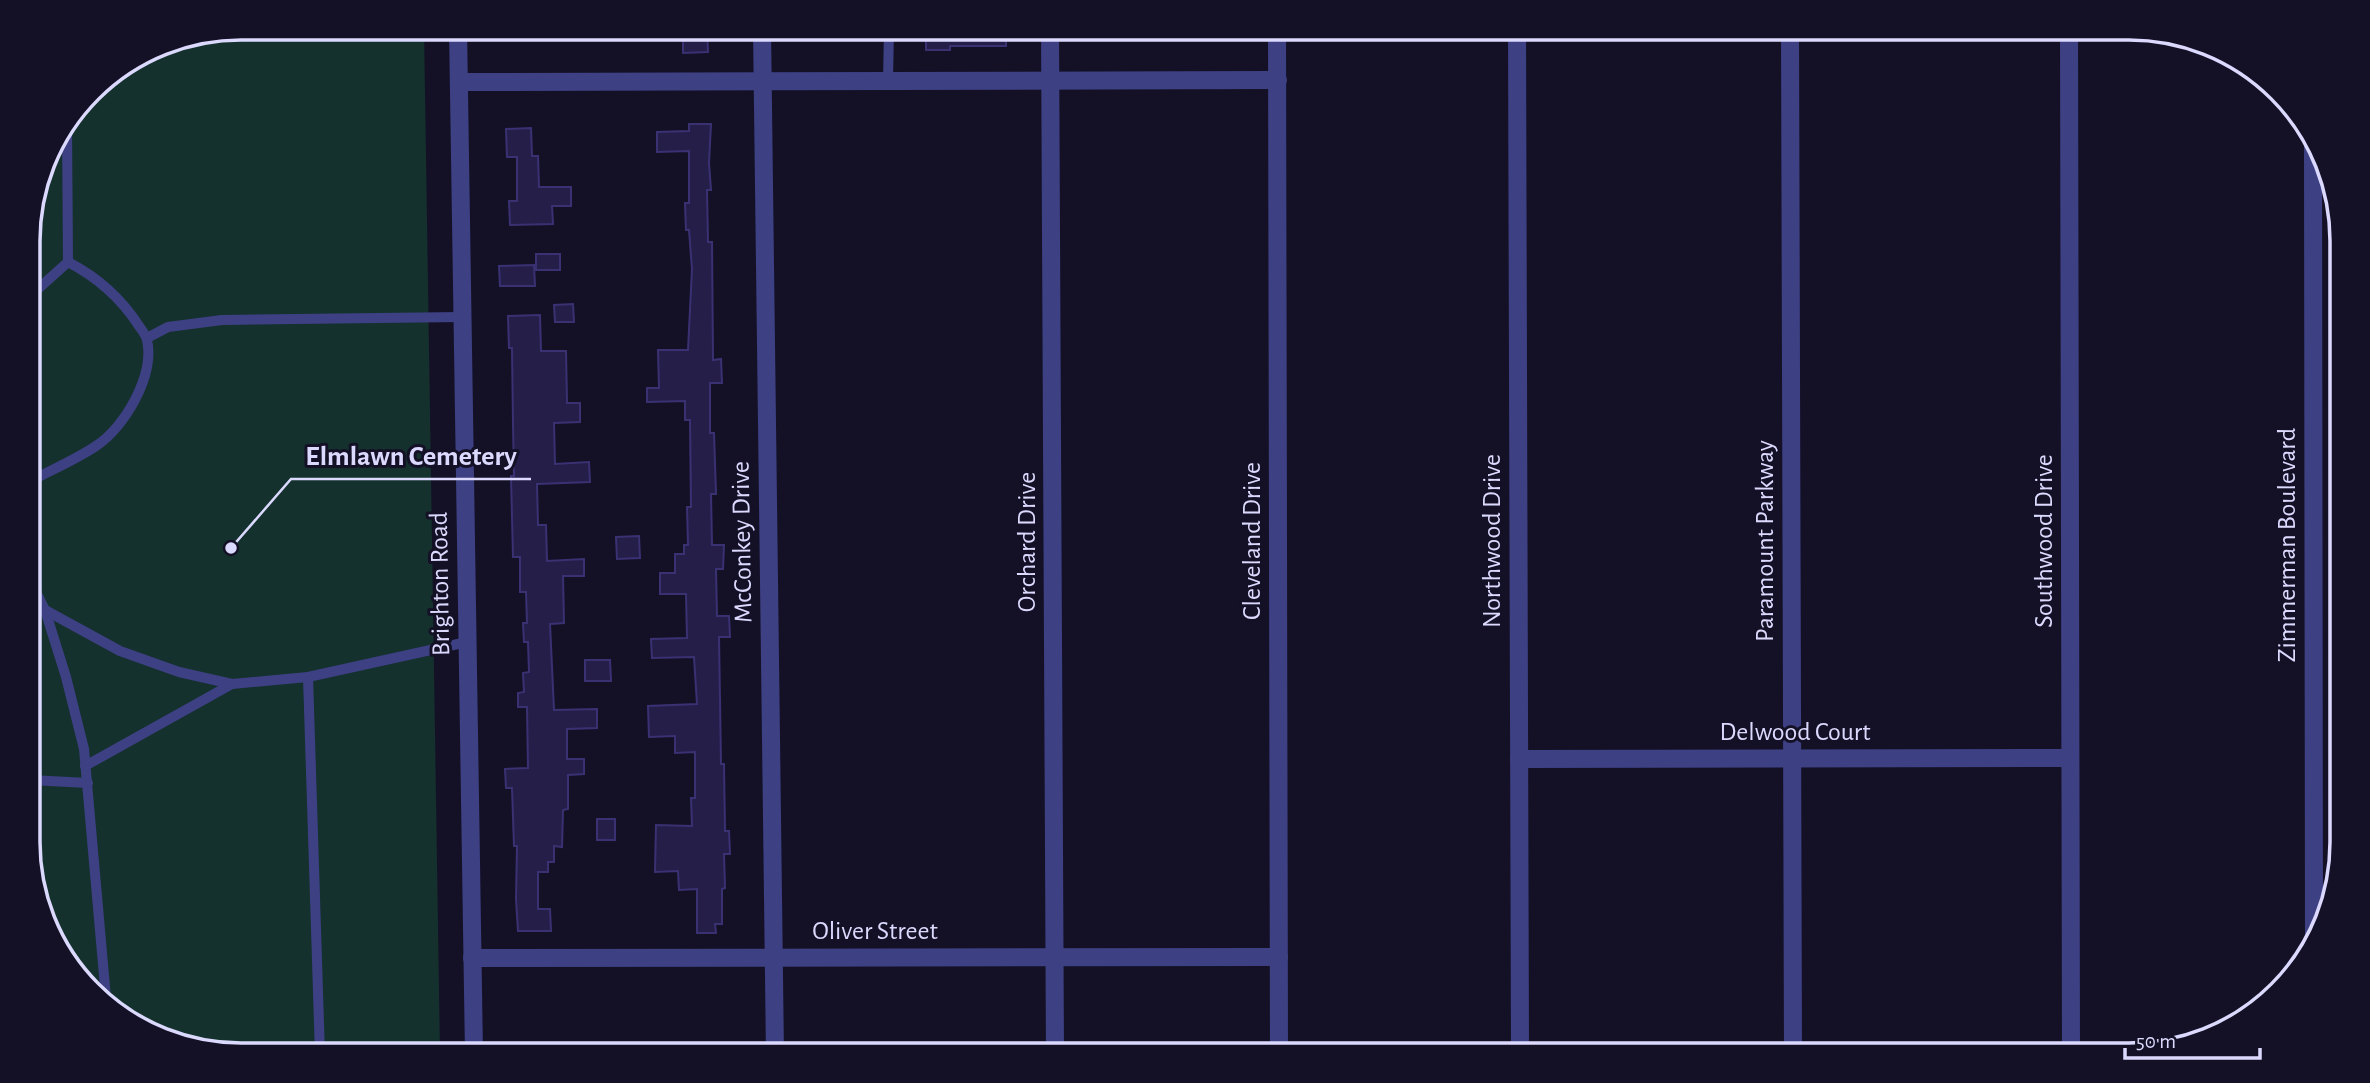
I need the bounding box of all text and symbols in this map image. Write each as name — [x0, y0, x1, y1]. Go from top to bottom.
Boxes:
street label: Zimmerman Boulevard — [2274, 428, 2300, 662]
callout: Elmlawn Cemetery — [291, 430, 531, 479]
street label: Paramount Parkway — [1752, 440, 1778, 642]
text: Elmlawn Cemetery — [305, 443, 517, 471]
street label: Northwood Drive — [1479, 454, 1505, 628]
street label: Southwood Drive — [2031, 454, 2057, 628]
street label: McConkey Drive — [728, 461, 756, 623]
street label: Cleveland Drive — [1239, 462, 1265, 620]
street label: Orchard Drive — [1014, 472, 1040, 612]
street label: Brighton Road — [426, 512, 454, 656]
street label: Delwood Court — [1719, 719, 1871, 745]
street label: Oliver Street — [812, 918, 938, 944]
scale bar — [2125, 1016, 2260, 1060]
text: 50 m — [2136, 1031, 2176, 1052]

